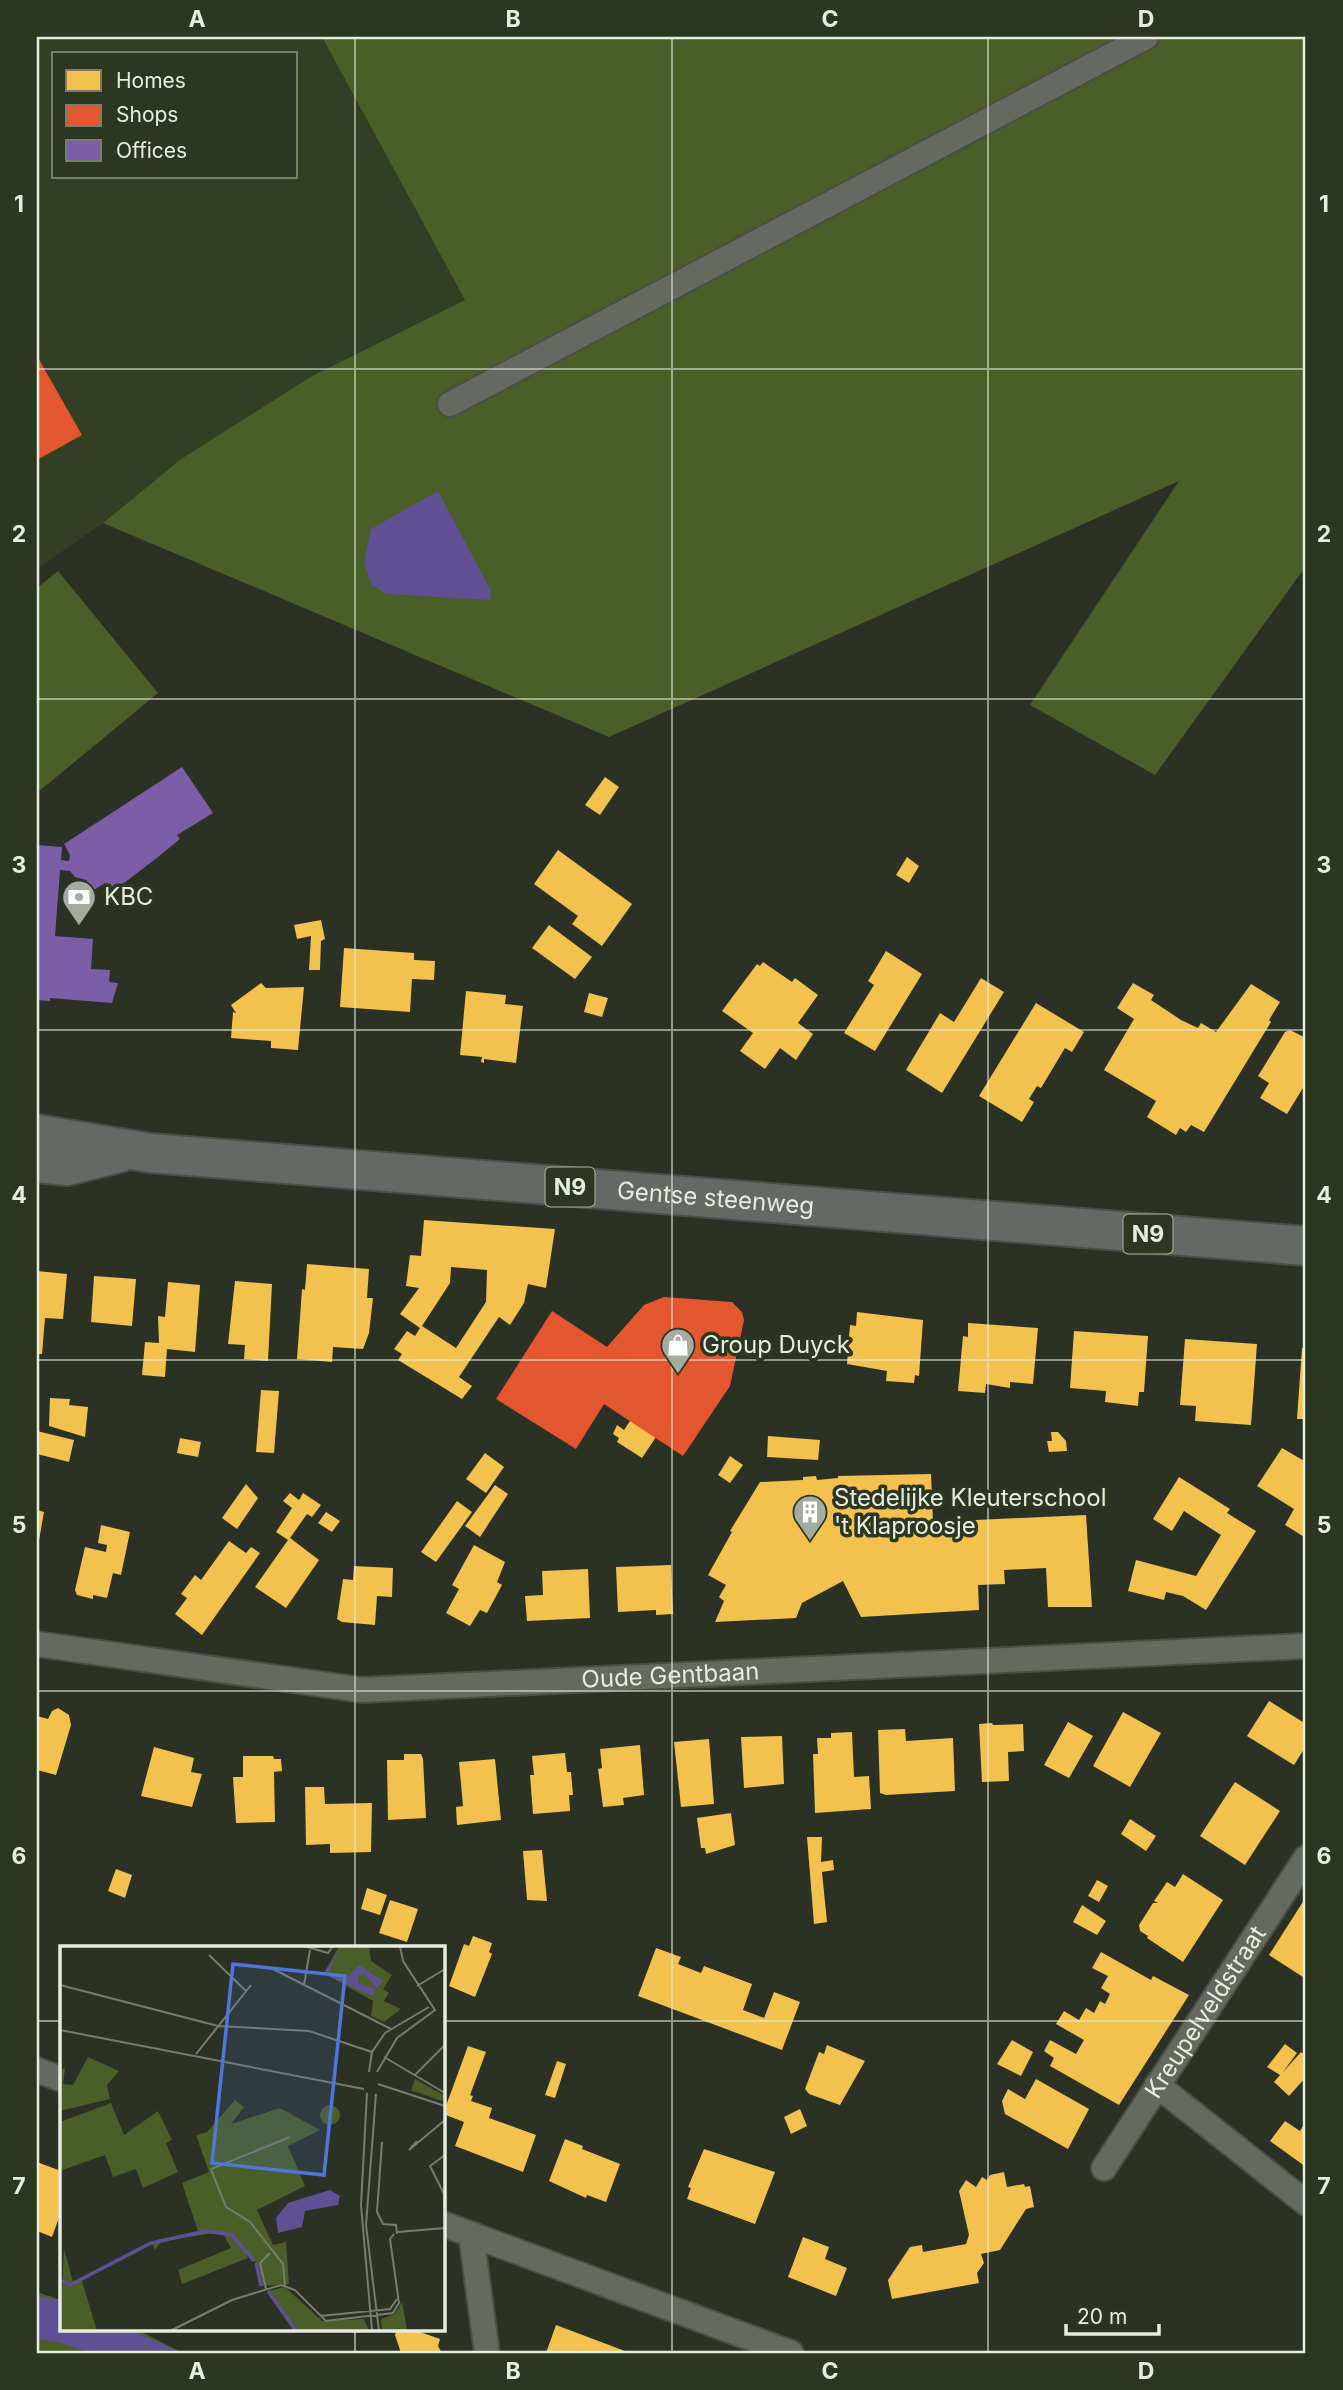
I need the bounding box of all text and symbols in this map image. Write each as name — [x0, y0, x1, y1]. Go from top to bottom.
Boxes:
text: A — [188, 5, 206, 33]
text: B — [505, 5, 521, 33]
text: C — [821, 5, 839, 33]
text: D — [1138, 5, 1154, 33]
legend — [52, 52, 298, 178]
text: Homes — [116, 68, 186, 93]
text: Shops — [116, 102, 178, 127]
text: Offices — [116, 138, 187, 163]
text: 1 — [14, 190, 24, 218]
text: 1 — [1319, 190, 1329, 218]
text: 2 — [12, 520, 26, 548]
text: 2 — [1317, 520, 1331, 548]
text: 3 — [12, 851, 26, 879]
text: 3 — [1317, 851, 1331, 879]
bank icon: KBC — [60, 878, 98, 927]
place label: KBC — [104, 882, 153, 911]
road number: N9 — [546, 1168, 594, 1206]
street label: Gentse steenweg — [616, 1176, 815, 1220]
text: 4 — [11, 1181, 27, 1209]
text: 4 — [1316, 1181, 1332, 1209]
road number: N9 — [1124, 1214, 1172, 1254]
shop icon: Group Duyck — [659, 1326, 697, 1375]
place label: Group Duyck — [702, 1330, 850, 1359]
place label: Stedelijke Kleuterschool 't Klaproosje — [834, 1483, 1106, 1540]
building icon: Stedelijke Kleuterschool 't Klaproosje — [791, 1493, 829, 1542]
text: 5 — [12, 1511, 26, 1539]
text: 5 — [1317, 1511, 1331, 1539]
street label: Oude Gentbaan — [581, 1656, 760, 1694]
text: 6 — [12, 1842, 26, 1870]
text: 6 — [1317, 1842, 1331, 1870]
street label: Kreupelveldstraat — [1139, 1920, 1272, 2103]
inset map — [60, 1946, 444, 2330]
text: 7 — [12, 2172, 26, 2200]
text: 7 — [1317, 2172, 1331, 2200]
scale bar — [1066, 2292, 1159, 2336]
text: 20 m — [1077, 2304, 1127, 2329]
text: A — [188, 2357, 206, 2385]
text: B — [505, 2357, 521, 2385]
text: C — [821, 2357, 839, 2385]
text: D — [1138, 2357, 1154, 2385]

